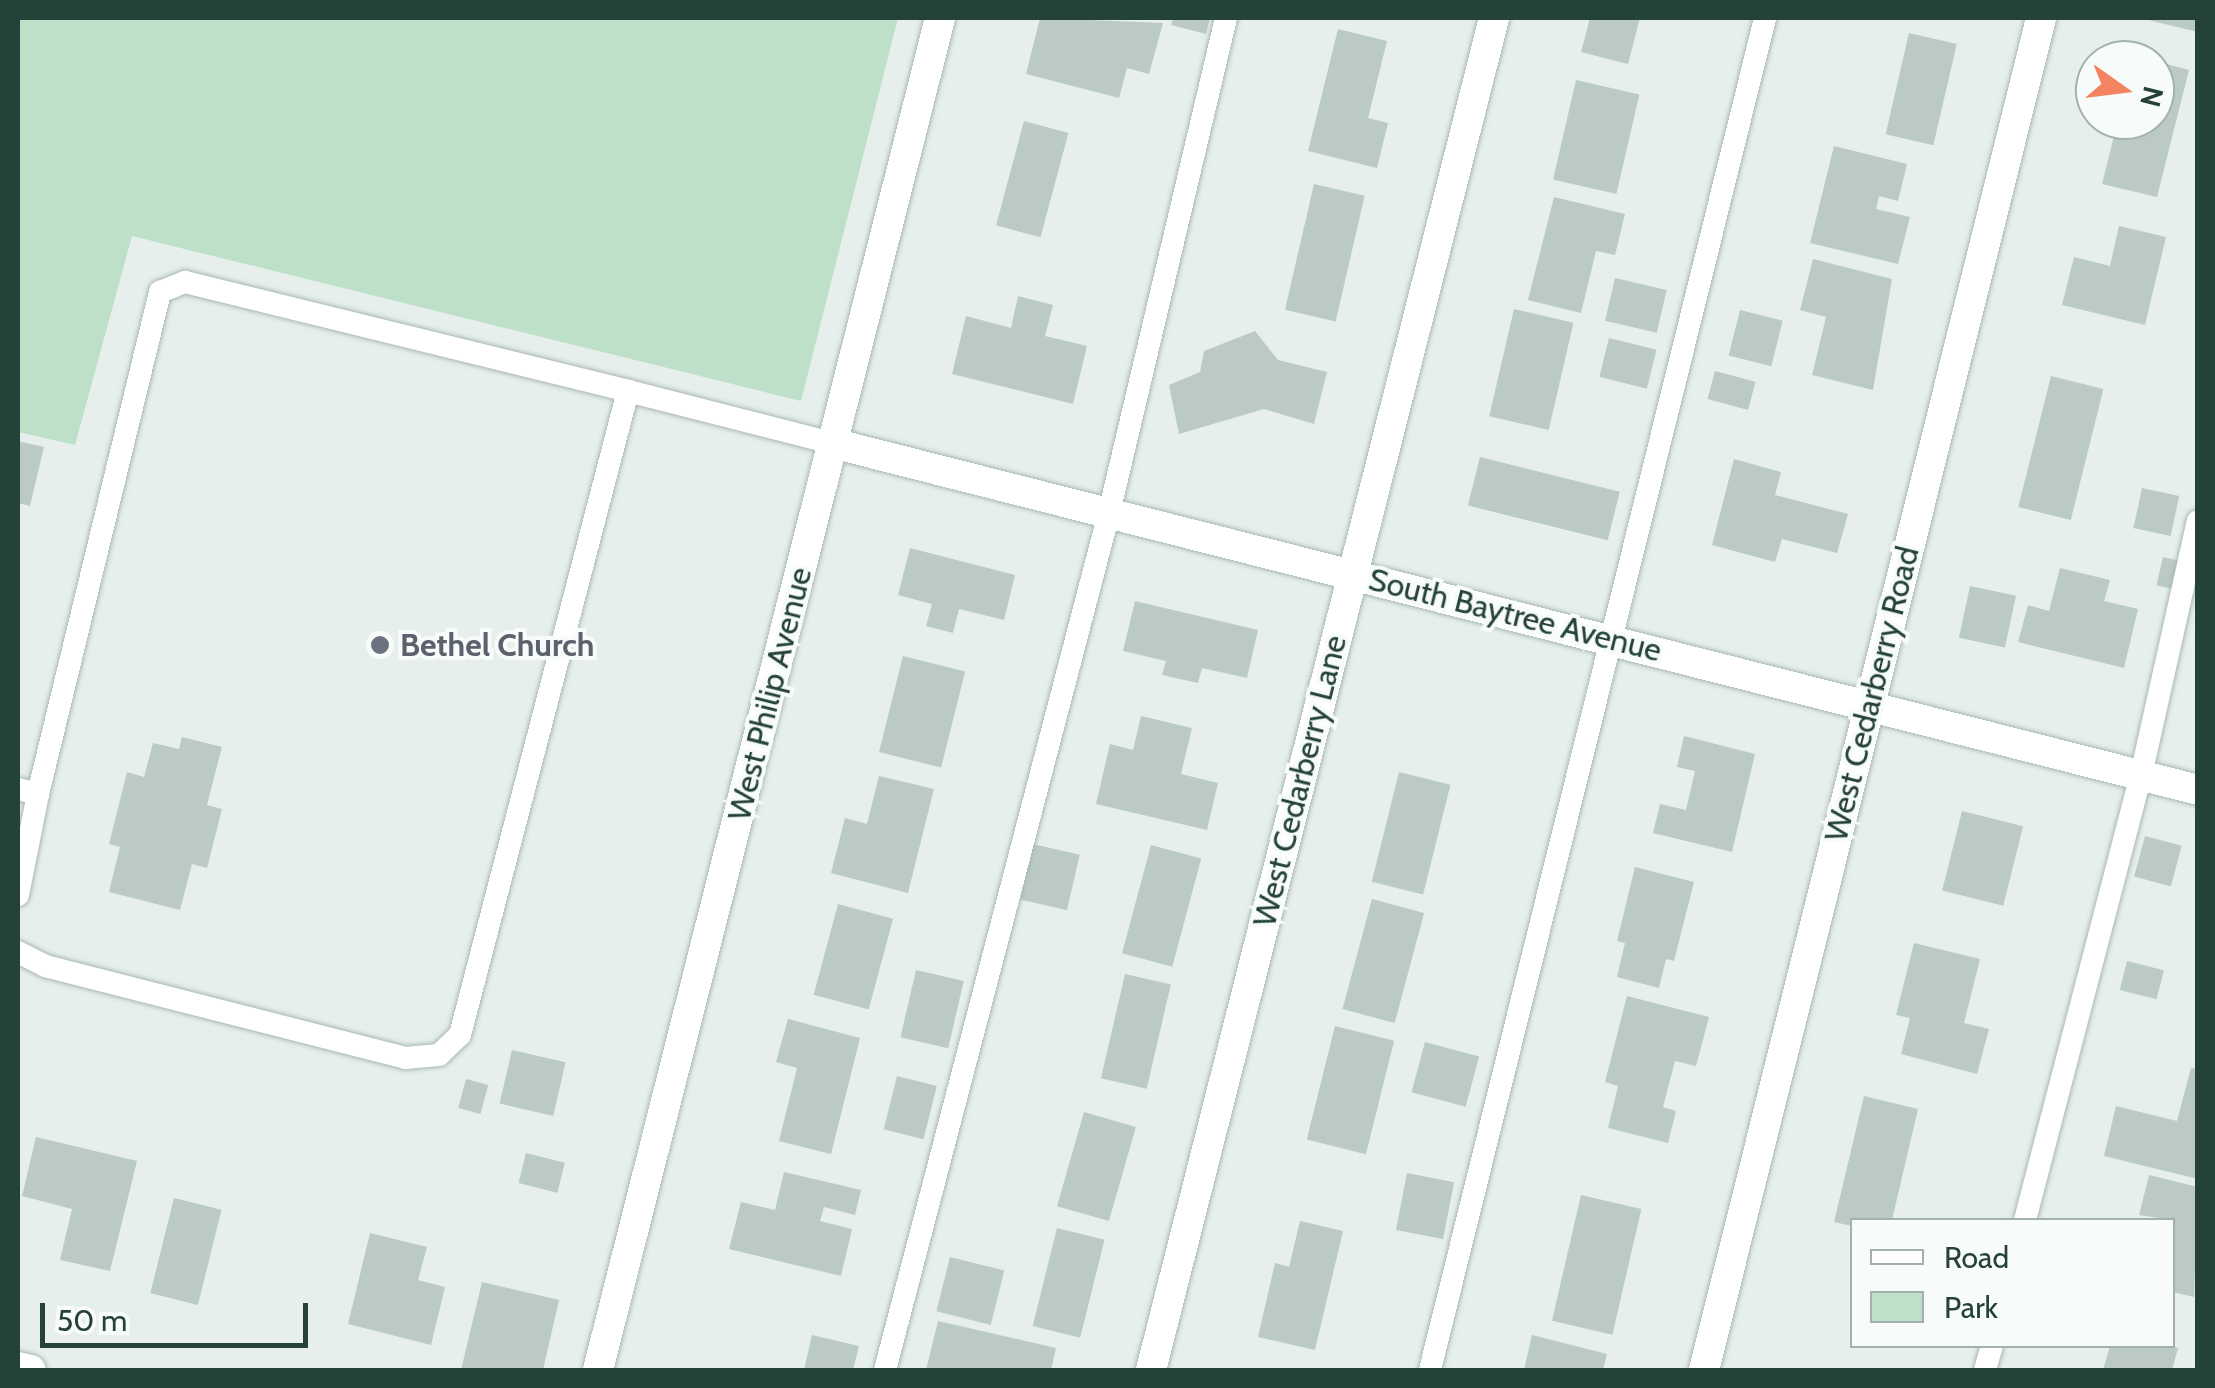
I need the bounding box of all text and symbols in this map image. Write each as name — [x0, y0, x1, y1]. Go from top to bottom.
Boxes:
north arrow — [2075, 40, 2175, 140]
text: N — [2133, 83, 2171, 110]
street label: West Cedarberry Road — [1817, 543, 1927, 845]
street label: South Baytree Avenue — [1365, 560, 1665, 670]
street label: West Philip Avenue — [720, 563, 820, 825]
place label: Bethel Church — [400, 626, 594, 664]
street label: West Cedarberry Lane — [1245, 631, 1355, 931]
marker: Bethel Church — [369, 634, 391, 656]
legend — [1850, 1218, 2175, 1348]
text: Road — [1944, 1239, 2009, 1276]
scale bar — [45, 1283, 312, 1345]
text: Park — [1944, 1289, 1998, 1326]
text: 50 m — [57, 1302, 127, 1339]

